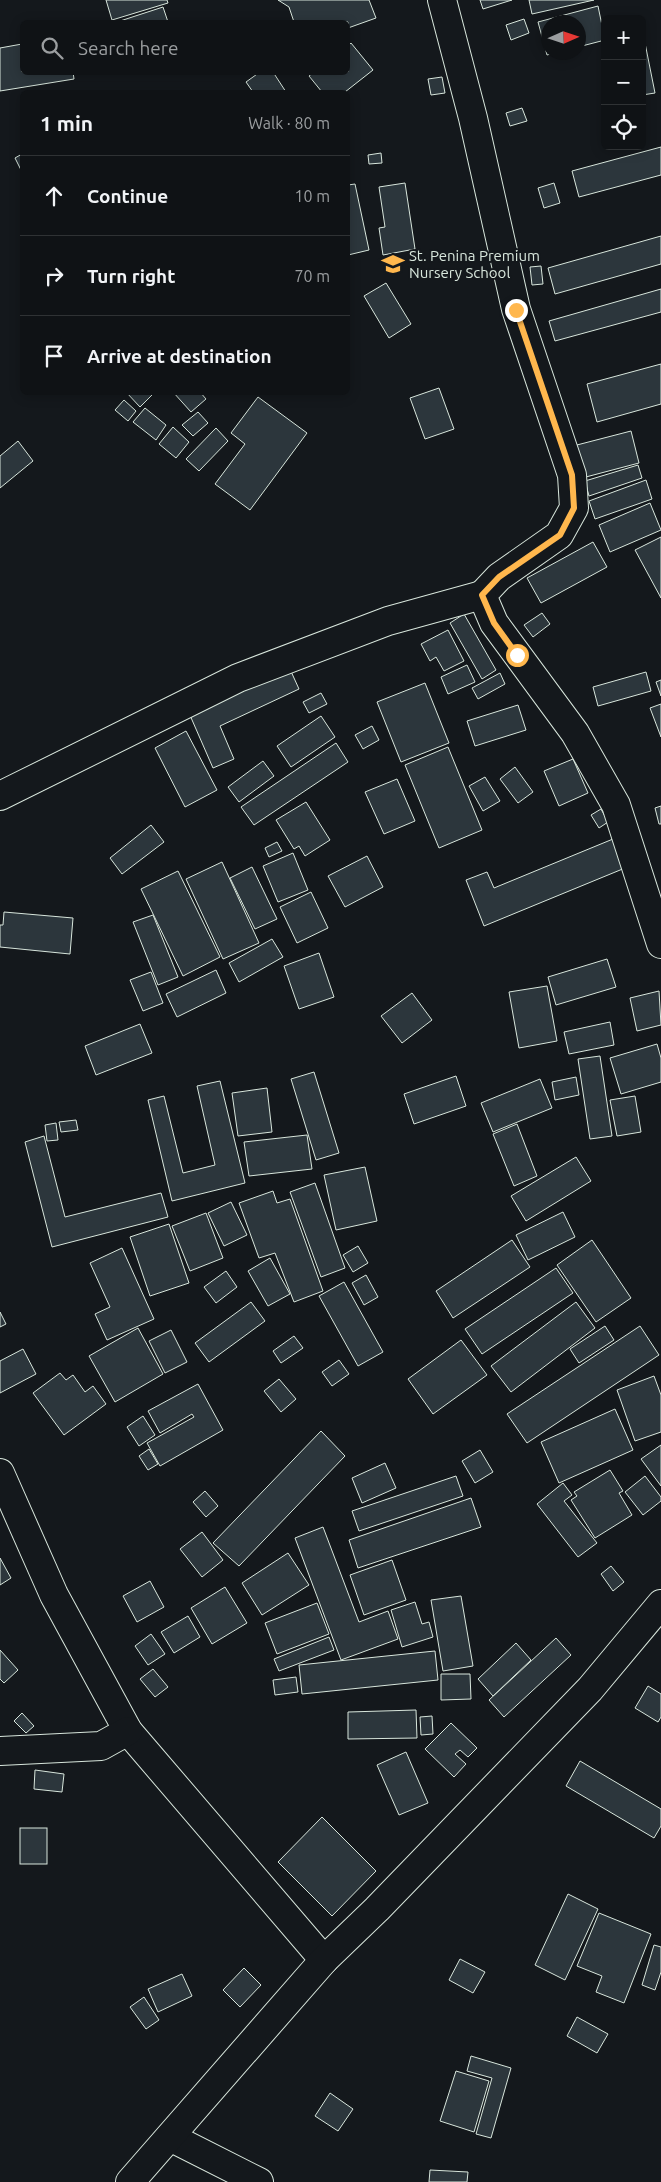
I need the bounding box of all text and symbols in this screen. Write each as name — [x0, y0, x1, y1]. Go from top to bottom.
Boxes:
north arrow — [541, 15, 586, 60]
map controls — [601, 15, 646, 150]
button: + — [601, 15, 646, 60]
search box — [20, 20, 350, 75]
icon: search — [38, 34, 66, 62]
text: Search here — [78, 37, 178, 59]
button: − — [601, 60, 646, 105]
button: locate — [601, 105, 646, 150]
text: 1 min — [40, 111, 93, 135]
text: Walk · 80 m — [248, 114, 330, 132]
icon: ahead — [40, 182, 68, 210]
text: Continue — [87, 185, 168, 207]
text: 10 m — [294, 187, 330, 205]
place label: St. Penina Premium Nursery School — [409, 247, 540, 281]
school or university icon: St. Penina Premium Nursery School — [380, 251, 406, 277]
icon: right — [40, 262, 68, 290]
text: Turn right — [87, 265, 175, 287]
text: 70 m — [294, 267, 330, 285]
route end — [505, 299, 528, 322]
icon: arrive — [40, 342, 68, 370]
text: Arrive at destination — [87, 345, 272, 367]
route start — [506, 644, 529, 667]

